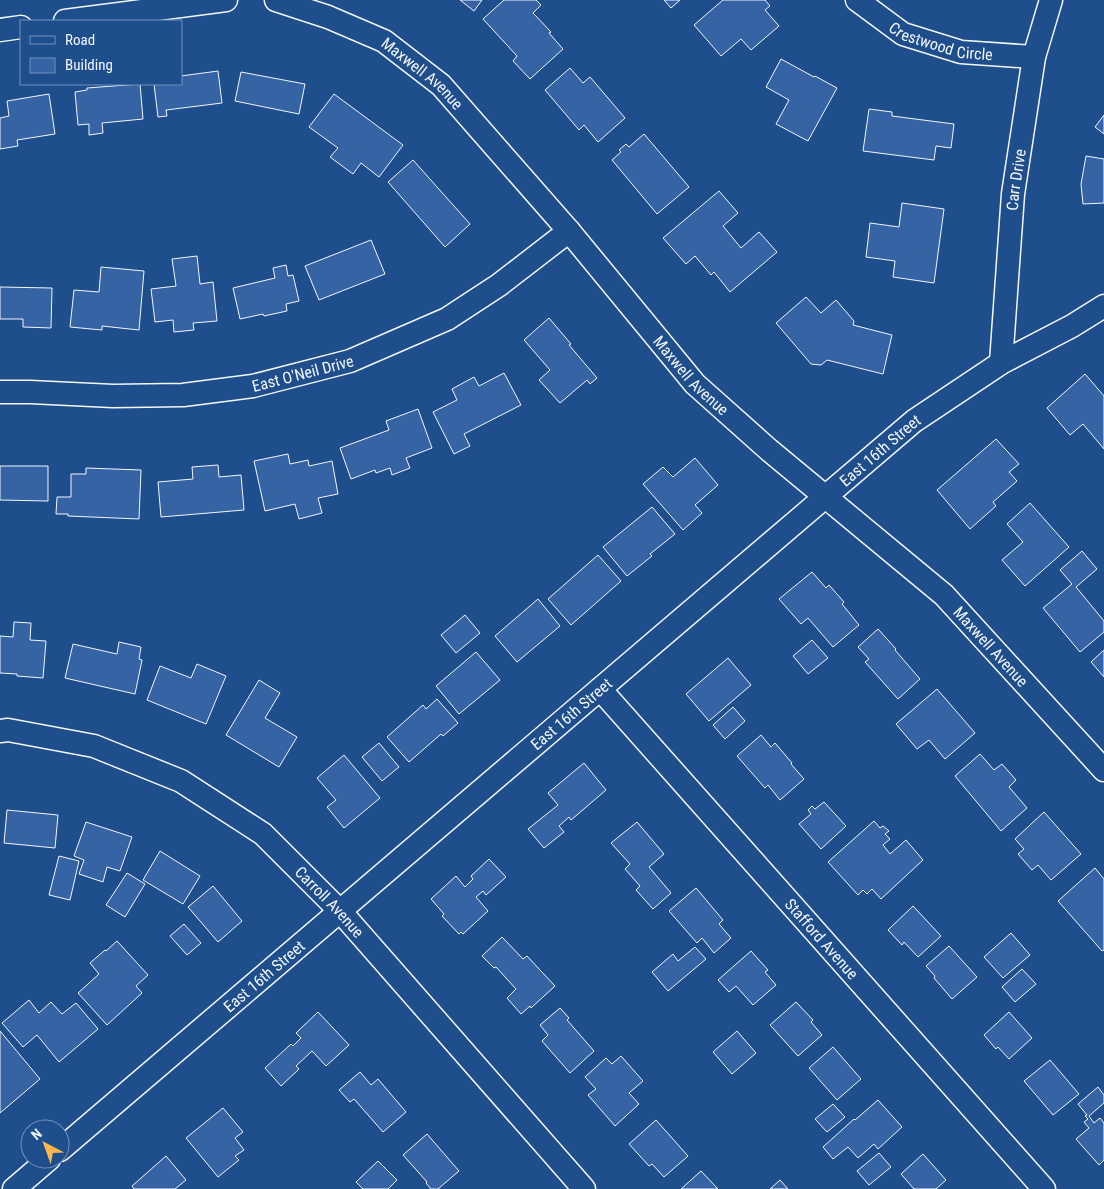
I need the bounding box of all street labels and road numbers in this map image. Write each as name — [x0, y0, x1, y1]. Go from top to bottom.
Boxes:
street label: Crestwood Circle — [885, 18, 993, 64]
street label: Maxwell Avenue — [377, 34, 467, 114]
street label: Carr Drive — [1003, 148, 1030, 211]
street label: Maxwell Avenue — [649, 332, 732, 419]
street label: East O'Neil Drive — [250, 351, 356, 396]
street label: East 16th Street — [836, 410, 924, 490]
street label: Maxwell Avenue — [949, 603, 1032, 691]
street label: East 16th Street — [527, 674, 616, 754]
street label: Carroll Avenue — [291, 863, 368, 942]
street label: Stafford Avenue — [781, 895, 862, 983]
street label: East 16th Street — [220, 936, 309, 1016]

